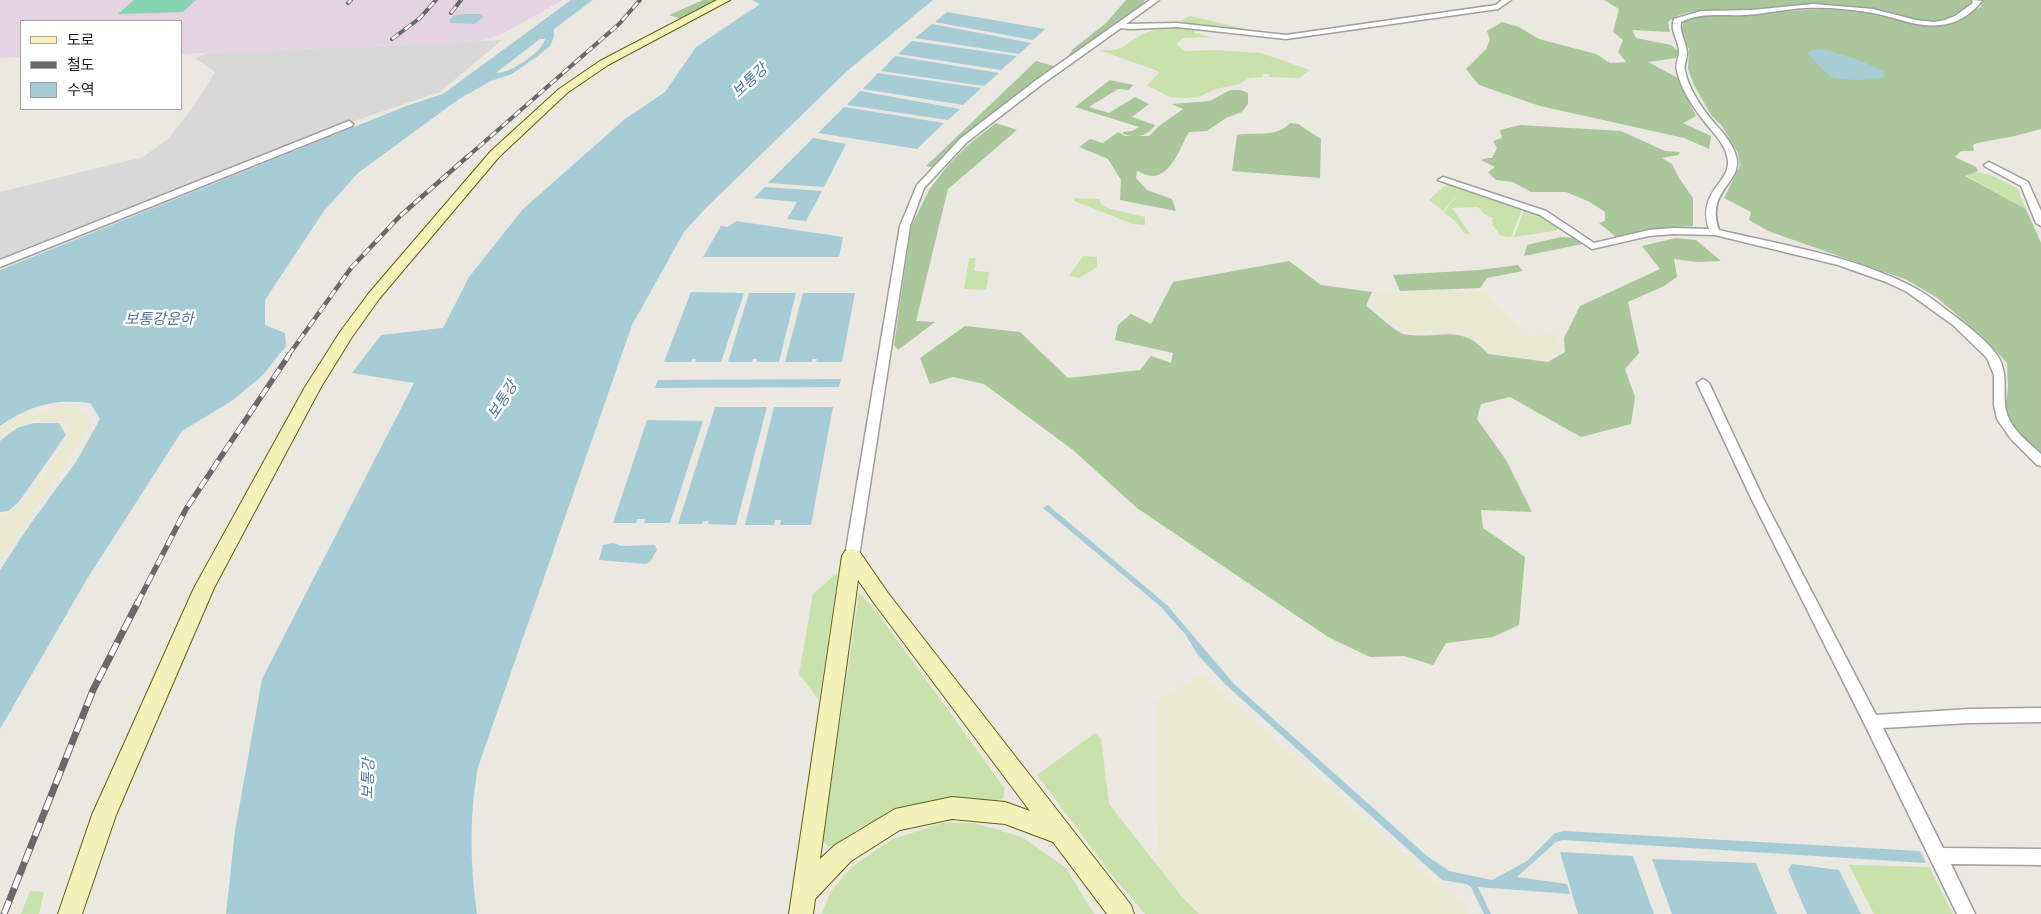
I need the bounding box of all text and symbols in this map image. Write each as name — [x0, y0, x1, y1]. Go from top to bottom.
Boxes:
legend — [20, 20, 182, 110]
text: 도로 — [67, 32, 95, 51]
text: 철도 — [67, 57, 95, 76]
water label: 보통강 — [730, 61, 772, 103]
text: 수역 — [67, 82, 95, 101]
water label: 보통강운하 — [125, 312, 193, 330]
water label: 보통강 — [485, 379, 523, 423]
water label: 보통강 — [360, 758, 380, 800]

